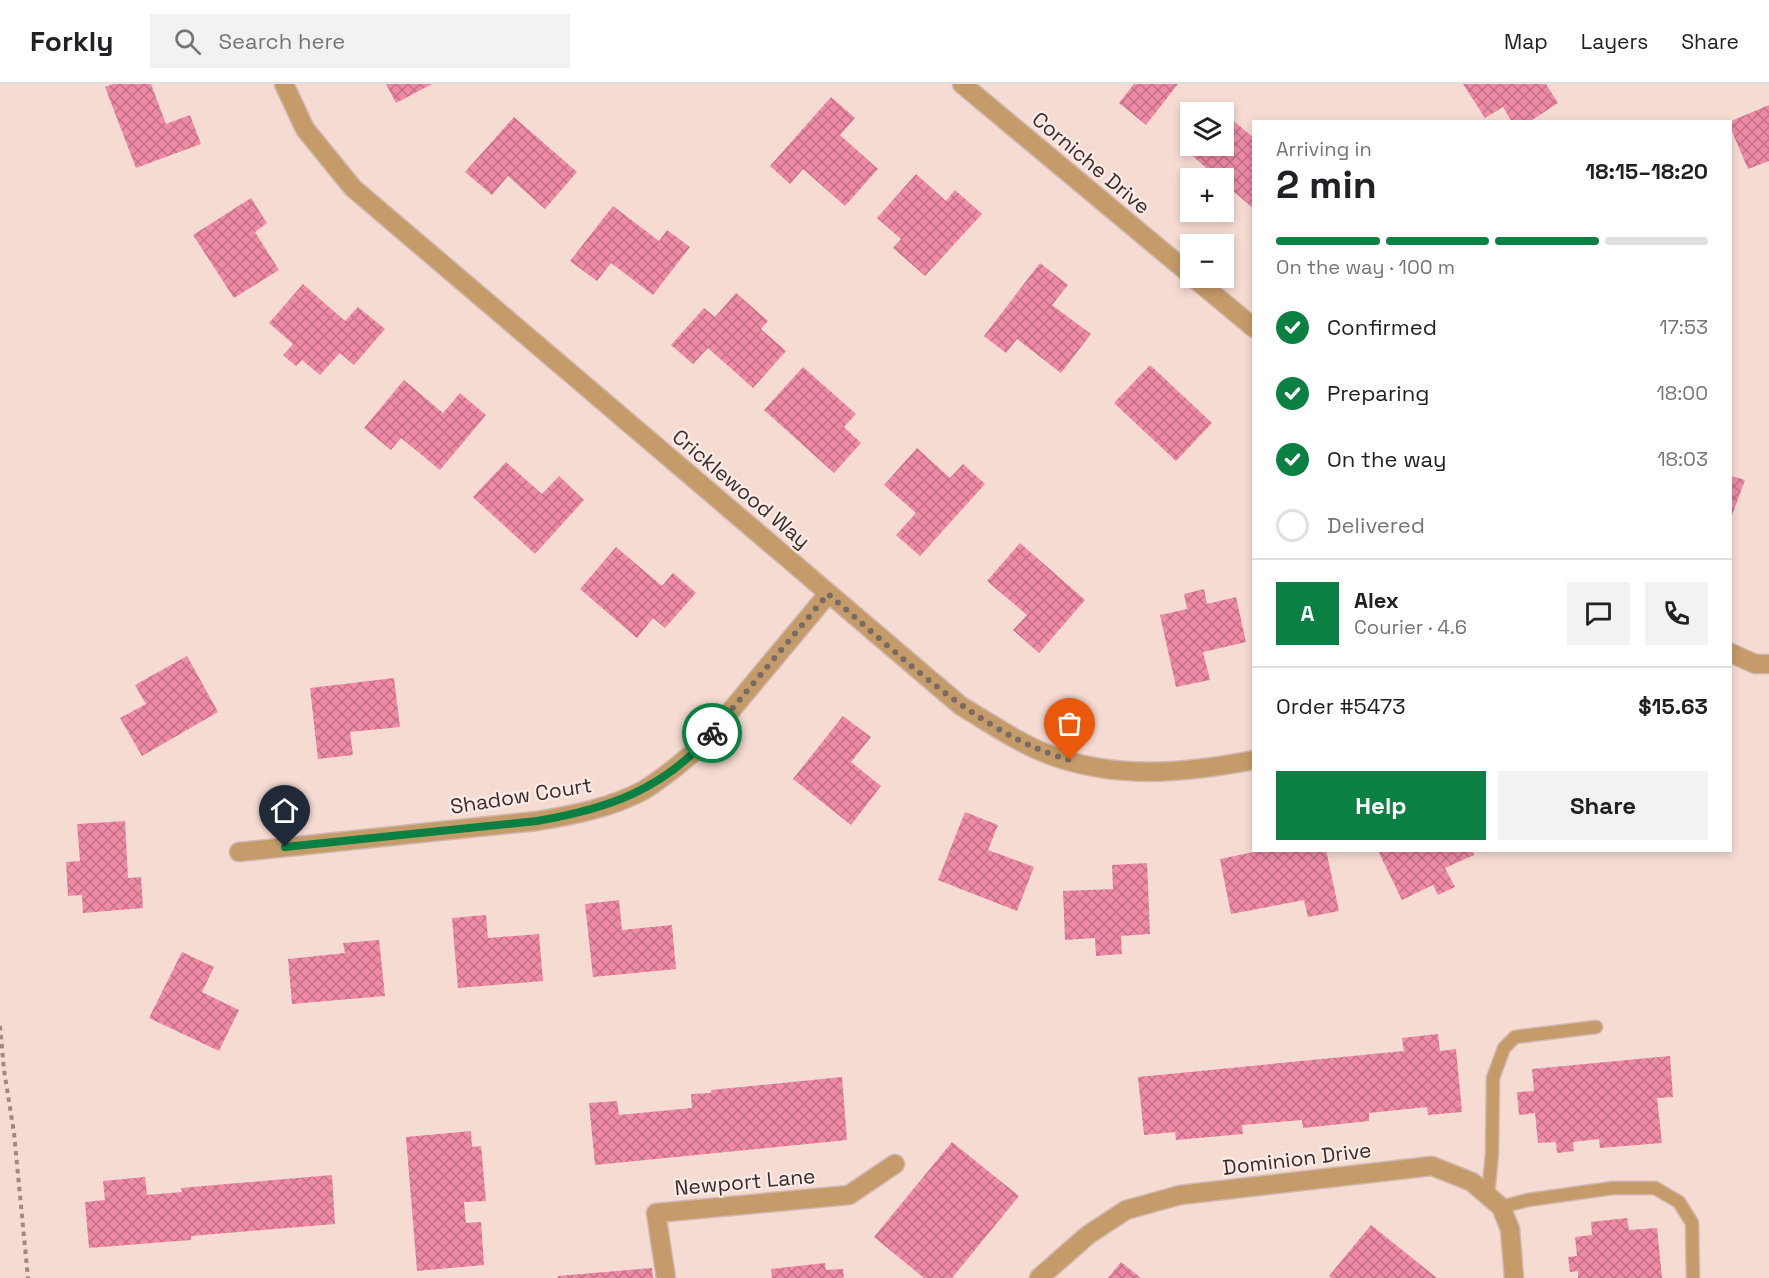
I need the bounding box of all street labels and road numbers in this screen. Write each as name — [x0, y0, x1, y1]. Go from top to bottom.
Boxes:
street label: Corniche Drive — [1027, 105, 1156, 220]
street label: Cricklewood Way — [667, 423, 816, 554]
street label: Shadow Court — [448, 771, 594, 820]
street label: Dominion Drive — [1221, 1136, 1373, 1181]
street label: Newport Lane — [673, 1162, 817, 1201]

